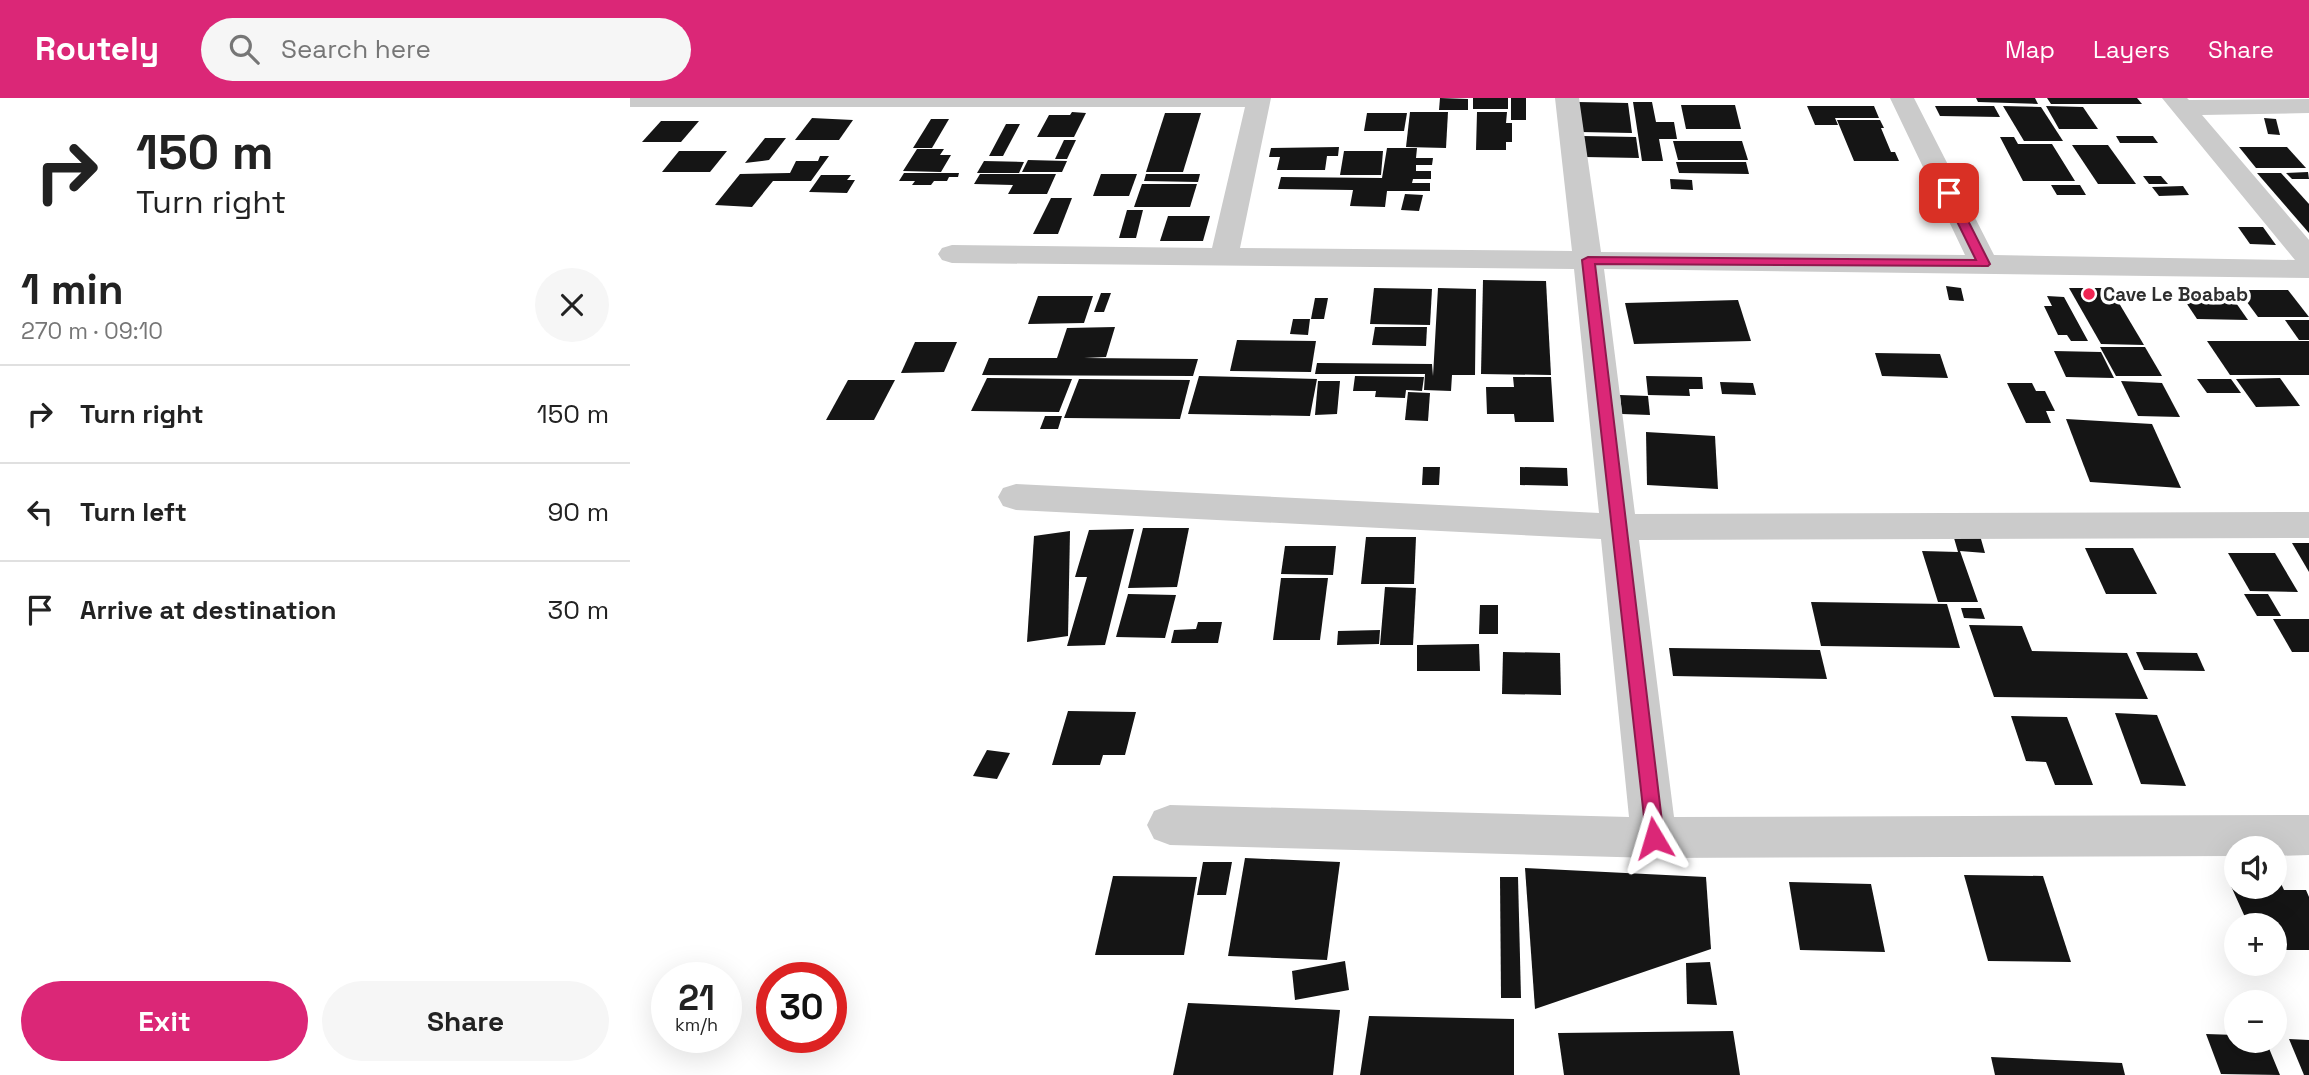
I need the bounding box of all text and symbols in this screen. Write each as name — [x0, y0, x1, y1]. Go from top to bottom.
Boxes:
search box — [201, 18, 691, 81]
text: Routely — [35, 28, 159, 70]
icon: search — [225, 30, 263, 68]
text: Search here — [281, 32, 431, 66]
text: Map — [2005, 34, 2055, 65]
text: Layers — [2093, 34, 2170, 65]
text: Share — [2208, 34, 2274, 65]
text: 150 m — [136, 121, 274, 183]
icon: right — [21, 126, 112, 217]
pin — [1919, 163, 1979, 223]
icon: arrive — [1930, 174, 1968, 212]
text: Turn right — [136, 182, 286, 222]
text: 1 min — [21, 263, 124, 316]
button: close — [535, 268, 609, 342]
place label: Cave Le Boabab — [2103, 282, 2248, 307]
marker: Cave Le Boabab — [2081, 286, 2097, 302]
text: 270 m · 09:10 — [21, 316, 163, 346]
icon: right — [21, 395, 59, 433]
text: Turn right — [80, 397, 204, 431]
text: 150 m — [537, 397, 609, 431]
icon: left — [21, 493, 59, 531]
text: Turn left — [80, 495, 187, 529]
text: 90 m — [547, 495, 609, 529]
icon: arrive — [21, 591, 59, 629]
text: Arrive at destination — [80, 593, 337, 627]
text: 30 m — [548, 593, 609, 627]
position arrow — [1617, 801, 1691, 875]
map controls — [2224, 836, 2287, 1053]
button: sound — [2224, 836, 2287, 899]
button: + — [2224, 913, 2287, 976]
speed limit sign: 30 — [756, 962, 847, 1053]
text: 21 — [678, 976, 715, 1020]
button: Exit — [21, 981, 308, 1061]
button: Share — [322, 981, 609, 1061]
button: − — [2224, 990, 2287, 1053]
text: km/h — [675, 1013, 718, 1036]

